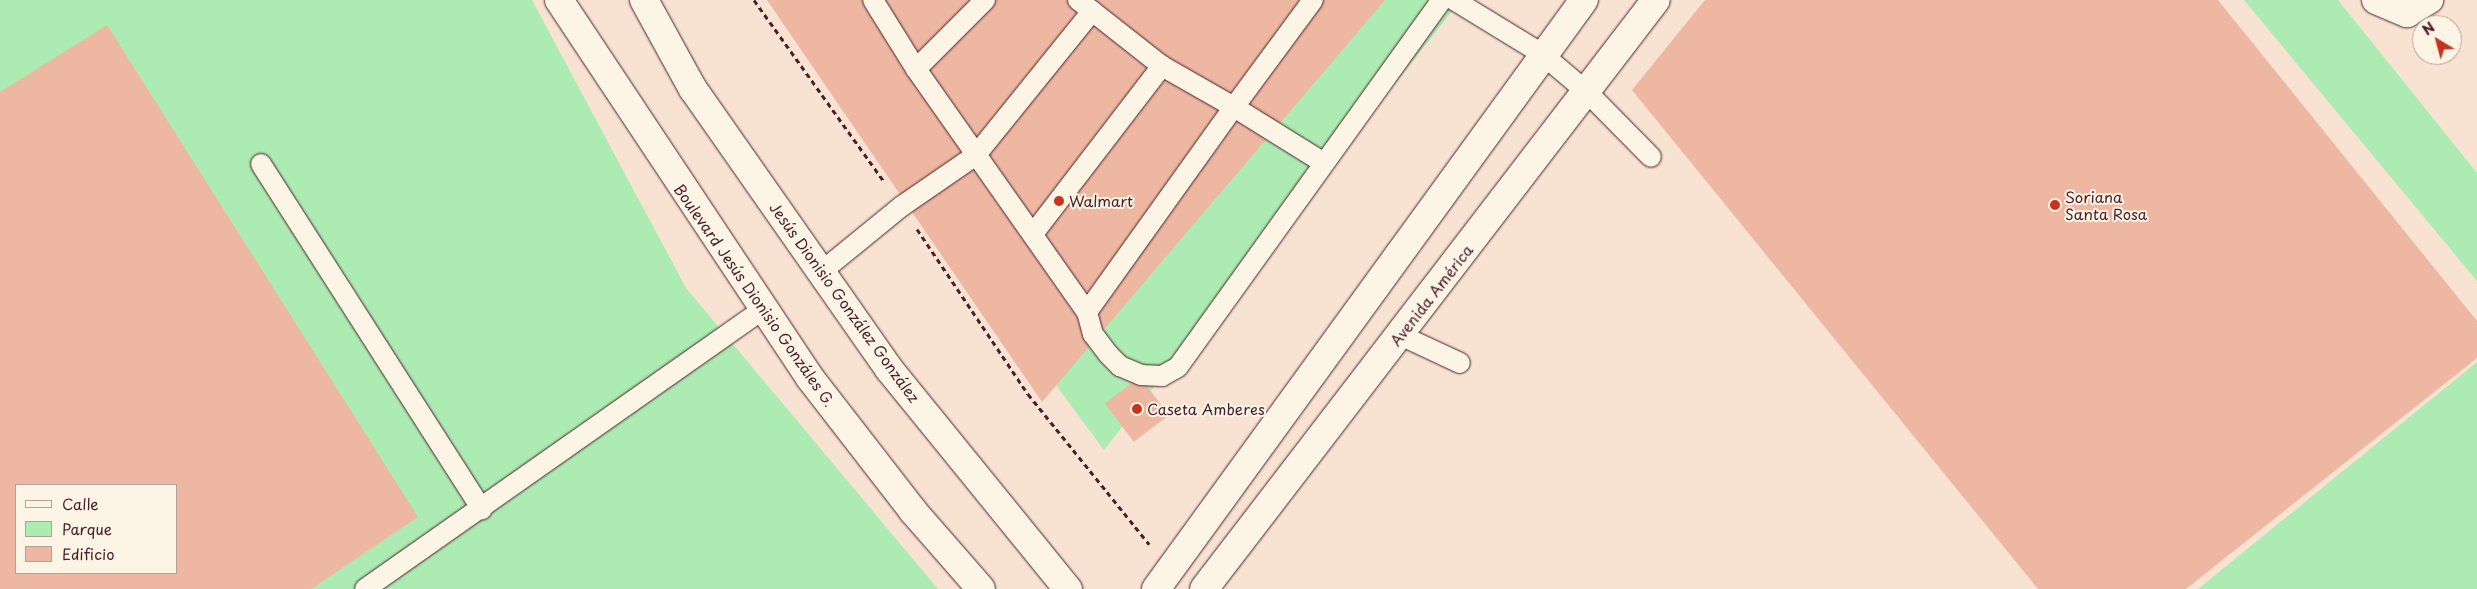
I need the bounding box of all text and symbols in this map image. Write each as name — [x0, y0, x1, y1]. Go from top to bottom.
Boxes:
north arrow — [2412, 15, 2462, 65]
text: N — [2418, 17, 2439, 40]
street label: Boulevard Jesús Dionisio Gonzáles G. — [670, 179, 840, 411]
place label: Soriana Santa Rosa — [2065, 187, 2147, 222]
place label: Walmart — [1069, 192, 1133, 210]
marker: Walmart — [1053, 195, 1065, 207]
street label: Jesús Dionisio González González — [766, 198, 924, 406]
marker: Soriana Santa Rosa — [2049, 199, 2061, 211]
street label: Avenida América — [1386, 241, 1476, 349]
place label: Caseta Amberes — [1147, 400, 1265, 418]
marker: Caseta Amberes — [1131, 403, 1143, 415]
legend — [15, 484, 178, 574]
text: Calle — [62, 492, 99, 515]
text: Parque — [62, 517, 112, 540]
text: Edificio — [62, 542, 115, 565]

